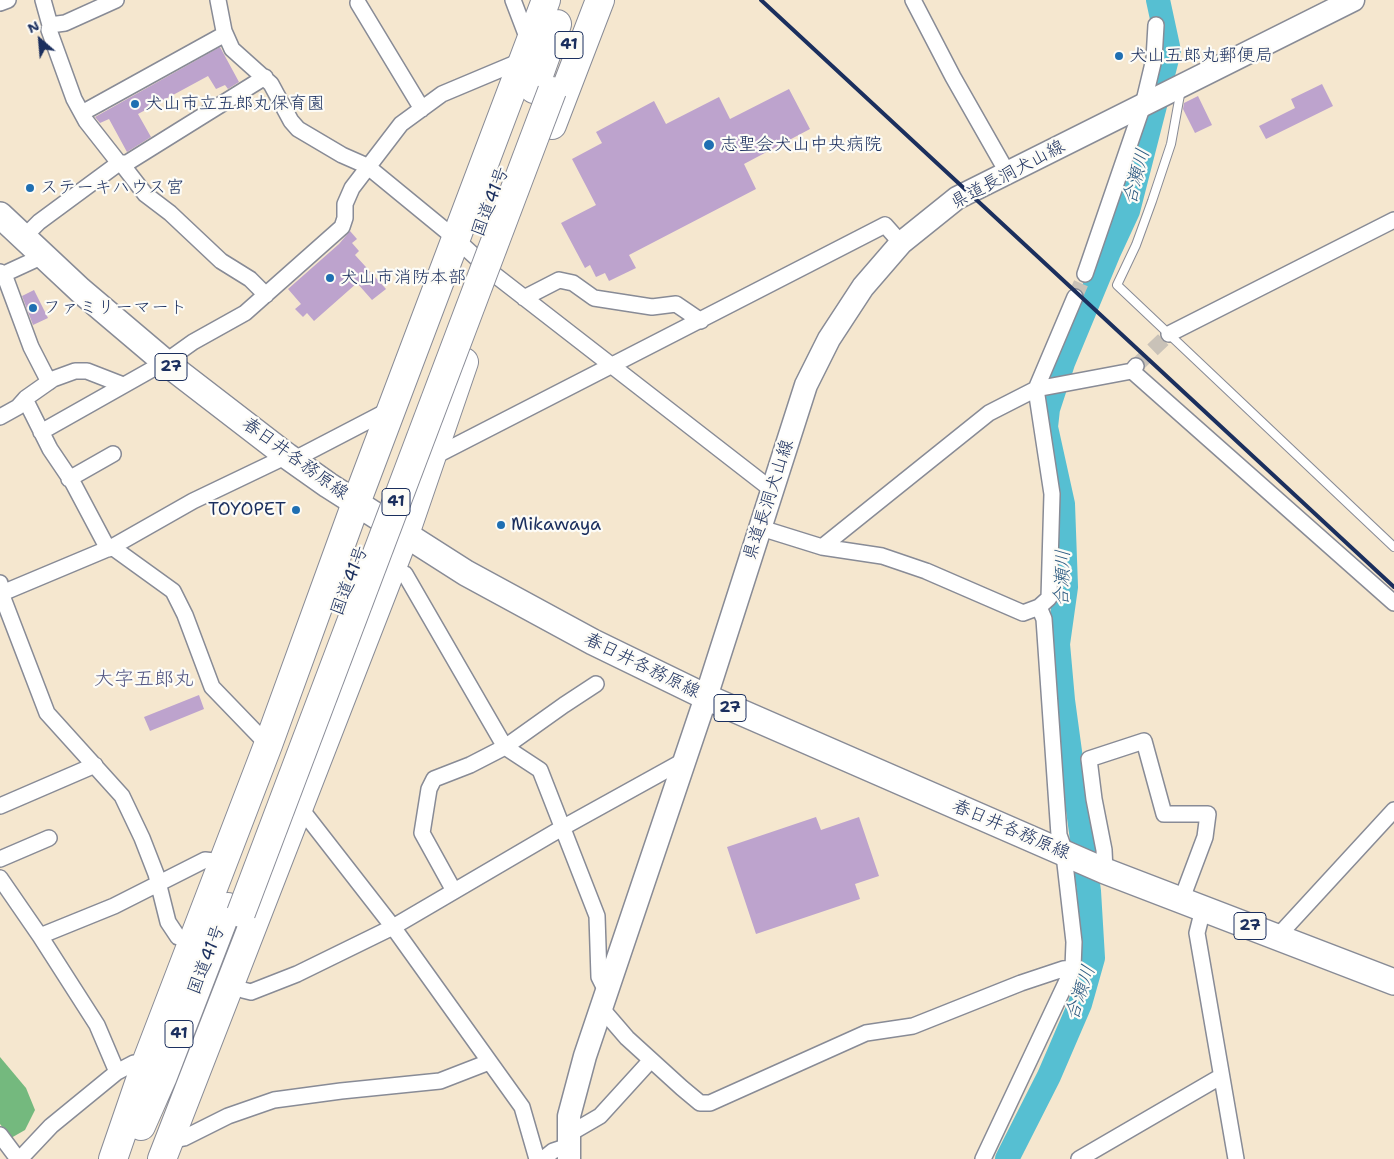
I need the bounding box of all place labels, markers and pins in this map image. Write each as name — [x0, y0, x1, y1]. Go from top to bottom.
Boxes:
place label: 犬山五郎丸郵便局 — [1129, 45, 1273, 67]
marker: 犬山五郎丸郵便局 — [1113, 50, 1125, 62]
place label: 犬山市立五郎丸保育園 — [145, 93, 325, 115]
marker: 犬山市立五郎丸保育園 — [129, 98, 141, 110]
place label: 志聖会犬山中央病院 — [720, 134, 882, 156]
marker: 志聖会犬山中央病院 — [702, 138, 716, 152]
place label: ステーキハウス宮 — [40, 177, 184, 199]
marker: ステーキハウス宮 — [24, 182, 36, 194]
place label: 犬山市消防本部 — [340, 267, 466, 289]
marker: 犬山市消防本部 — [324, 272, 336, 284]
place label: ファミリーマート — [43, 297, 187, 319]
marker: ファミリーマート — [27, 302, 39, 314]
place label: TOYOPET — [208, 499, 286, 521]
marker: TOYOPET — [290, 504, 302, 516]
place label: Mikawaya — [511, 514, 601, 536]
marker: Mikawaya — [495, 519, 507, 531]

